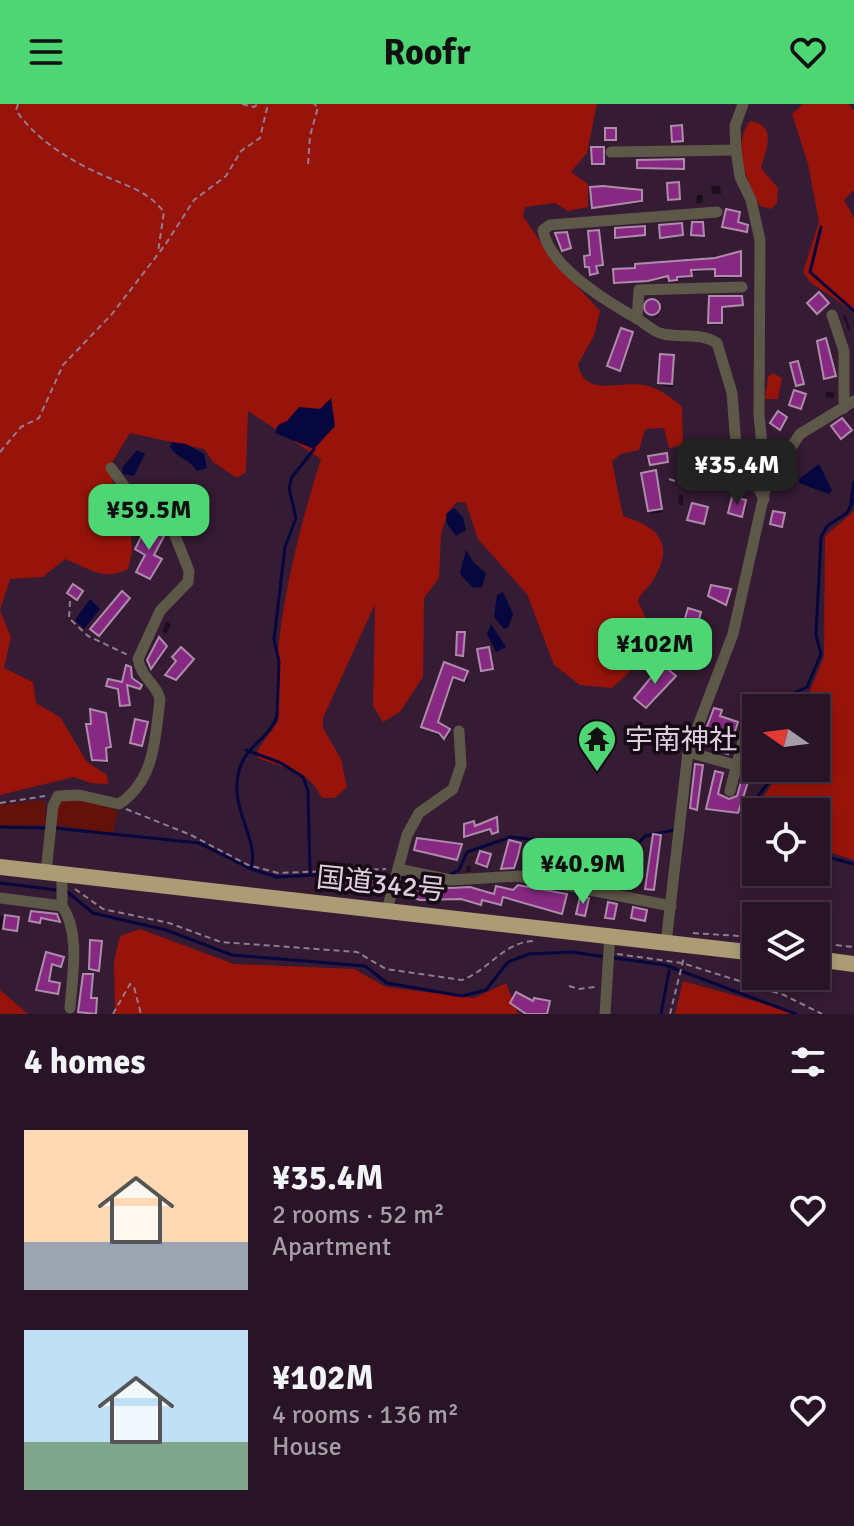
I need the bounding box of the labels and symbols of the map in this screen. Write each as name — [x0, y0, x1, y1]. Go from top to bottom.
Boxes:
pin: ¥35.4M — [672, 439, 802, 507]
pin: ¥59.5M — [84, 484, 214, 552]
pin: ¥102M — [599, 618, 711, 686]
north arrow — [742, 694, 830, 782]
temple icon: 宇南神社 — [576, 718, 618, 773]
place label: 宇南神社 — [625, 723, 737, 757]
pin: ¥40.9M — [518, 838, 648, 906]
street label: 国道342号 — [315, 860, 447, 908]

